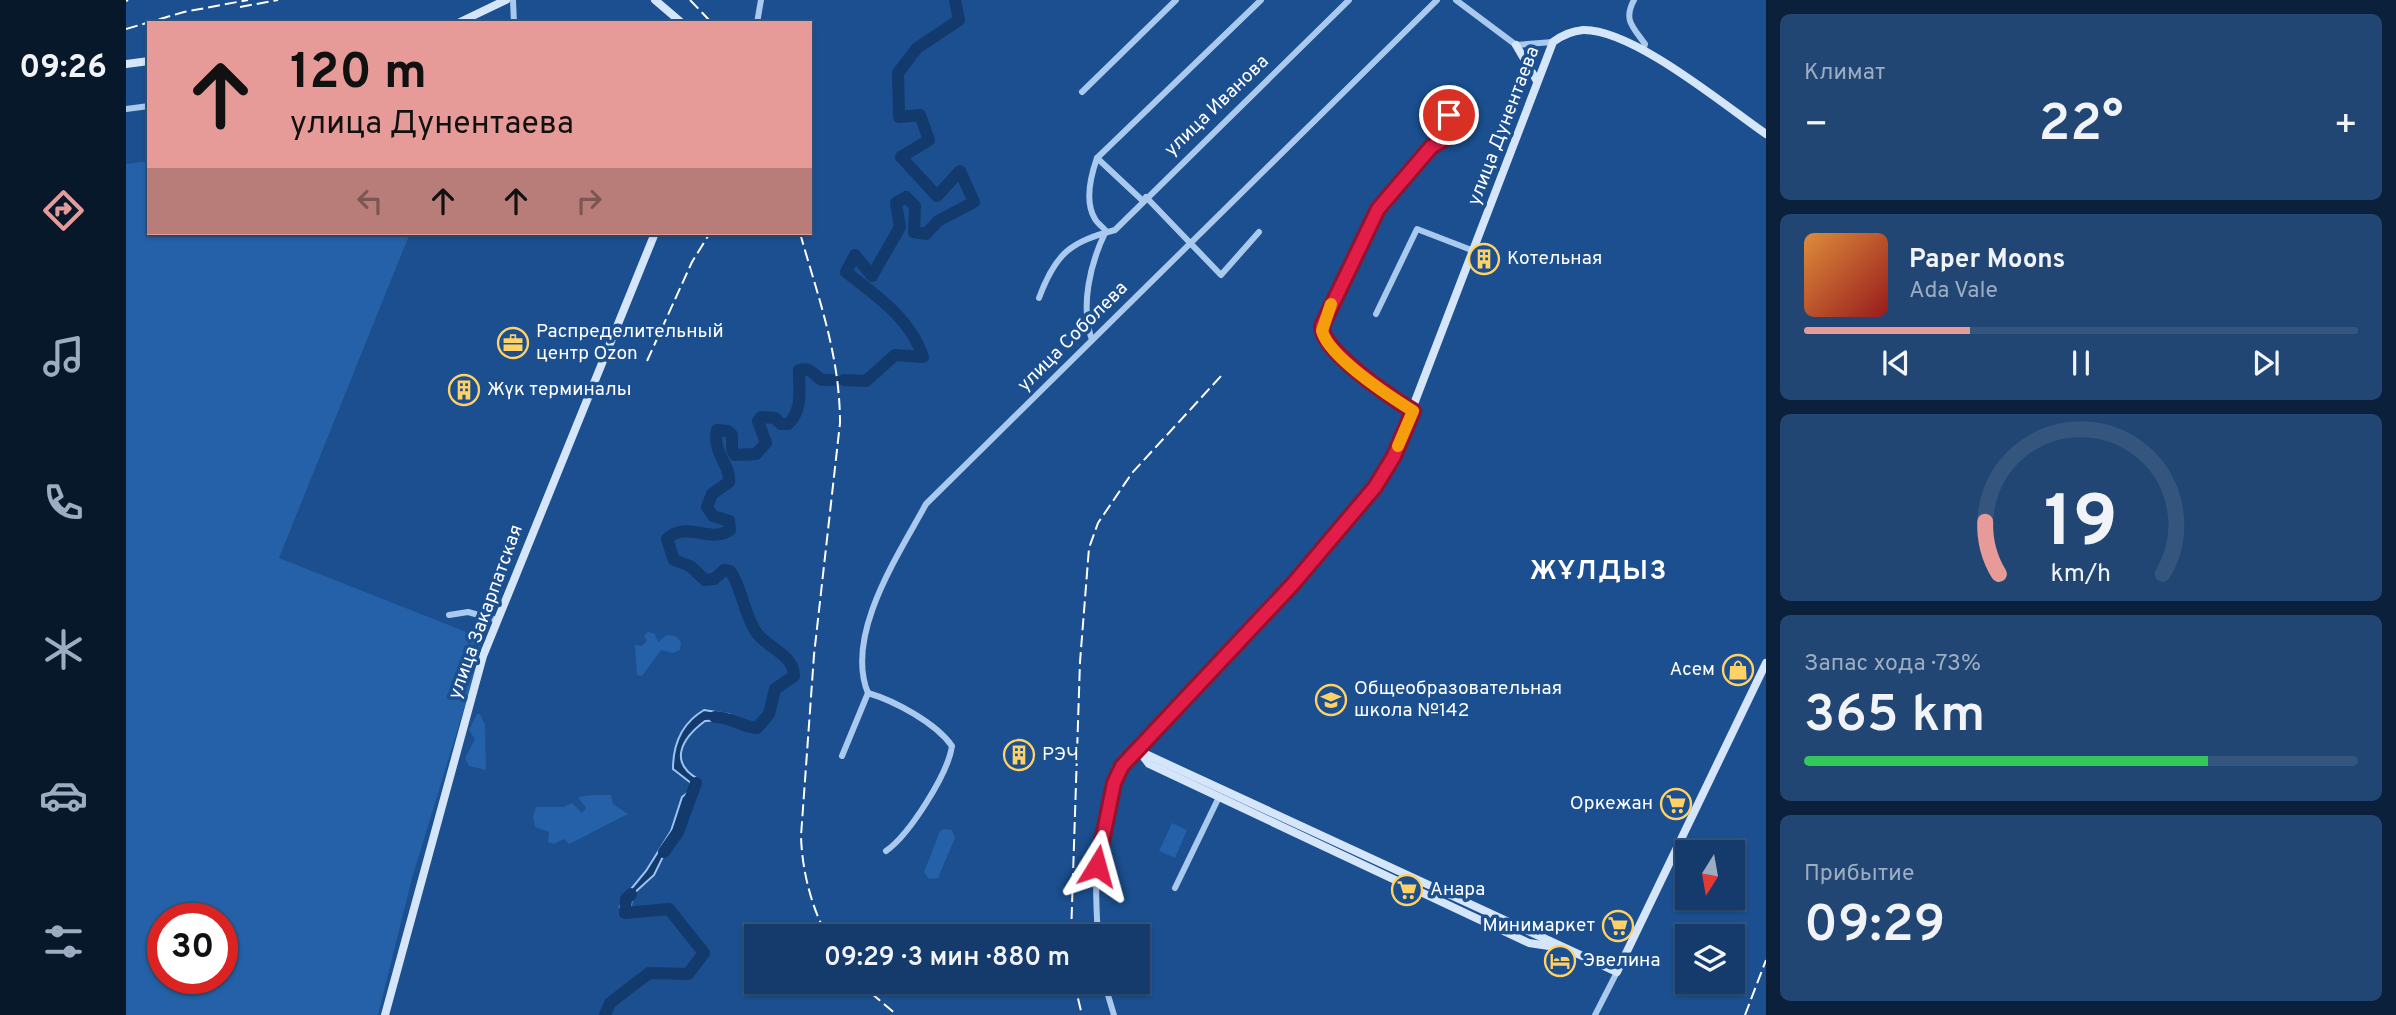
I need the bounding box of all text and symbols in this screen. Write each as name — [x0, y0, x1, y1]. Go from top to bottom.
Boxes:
street label: улица Дунентаева — [1463, 43, 1545, 209]
text: 120 m — [290, 44, 427, 106]
text: 09:26 — [19, 49, 107, 89]
icon: ahead — [175, 49, 266, 140]
street label: улица Иванова — [1160, 50, 1274, 162]
text: Климат — [1804, 59, 1885, 88]
pin — [1419, 85, 1479, 145]
text: 22° — [2038, 93, 2124, 159]
icon: arrive — [1430, 96, 1468, 134]
text: − — [1804, 102, 1829, 151]
text: + — [2333, 102, 2358, 151]
text: улица Дунентаева — [290, 105, 574, 145]
icon: left — [351, 182, 389, 220]
icon: ahead — [424, 182, 462, 220]
icon: ahead — [497, 182, 535, 220]
icon: right — [570, 182, 608, 220]
icon: directions — [39, 186, 88, 235]
building icon: Котельная — [1467, 242, 1501, 276]
text: Paper Moons — [1909, 244, 2065, 277]
place label: Котельная — [1507, 247, 1602, 271]
street label: улица Соболева — [1013, 277, 1133, 397]
text: Ada Vale — [1909, 277, 1998, 306]
place label: Распределительный центр Ozon — [536, 320, 724, 366]
office icon: Распределительный центр Ozon — [496, 326, 530, 360]
icon: music — [39, 332, 88, 381]
icon: previous — [1877, 344, 1915, 382]
icon: pause — [2062, 344, 2100, 382]
icon: next — [2247, 344, 2285, 382]
building icon: Жүк терминалы — [447, 373, 481, 407]
place label: Жүк терминалы — [487, 378, 631, 402]
icon: phone — [39, 478, 88, 527]
text: 19 — [2044, 480, 2118, 572]
street label: улица Закарпатская — [443, 521, 529, 703]
district label: ЖҰЛДЫЗ — [1530, 556, 1668, 589]
text: km/h — [2051, 558, 2111, 590]
icon: climate — [39, 625, 88, 674]
text: Запас хода · 73% — [1804, 650, 1981, 679]
shop icon: Асем — [1721, 653, 1755, 687]
place label: Асем — [1670, 658, 1715, 682]
place label: Общеобразовательная школа №142 — [1354, 677, 1562, 723]
school or university icon: Общеобразовательная школа №142 — [1314, 683, 1348, 717]
text: 365 km — [1804, 684, 1985, 750]
building icon: РЭЧ — [1002, 738, 1036, 772]
place label: РЭЧ — [1042, 743, 1079, 767]
icon: car — [39, 771, 88, 820]
supermarket icon: Оркежан — [1659, 787, 1693, 821]
place label: Оркежан — [1570, 792, 1653, 816]
position arrow — [1060, 829, 1134, 903]
north arrow — [1675, 840, 1745, 910]
map controls — [1675, 840, 1745, 994]
text: Прибытие — [1804, 860, 1914, 889]
supermarket icon: Анара — [1390, 873, 1424, 907]
place label: Анара — [1430, 878, 1485, 902]
text: 09:29 — [1804, 894, 1945, 960]
speed limit sign: 30 — [147, 903, 238, 994]
supermarket icon: Минимаркет — [1601, 909, 1635, 943]
place label: Минимаркет — [1482, 914, 1595, 938]
icon: filters — [39, 917, 88, 966]
button: layers — [1675, 924, 1745, 994]
text: 09:29 · 3 мин · 880 m — [824, 942, 1070, 975]
hotel icon: Эвелина — [1543, 944, 1577, 978]
place label: Эвелина — [1583, 949, 1660, 973]

